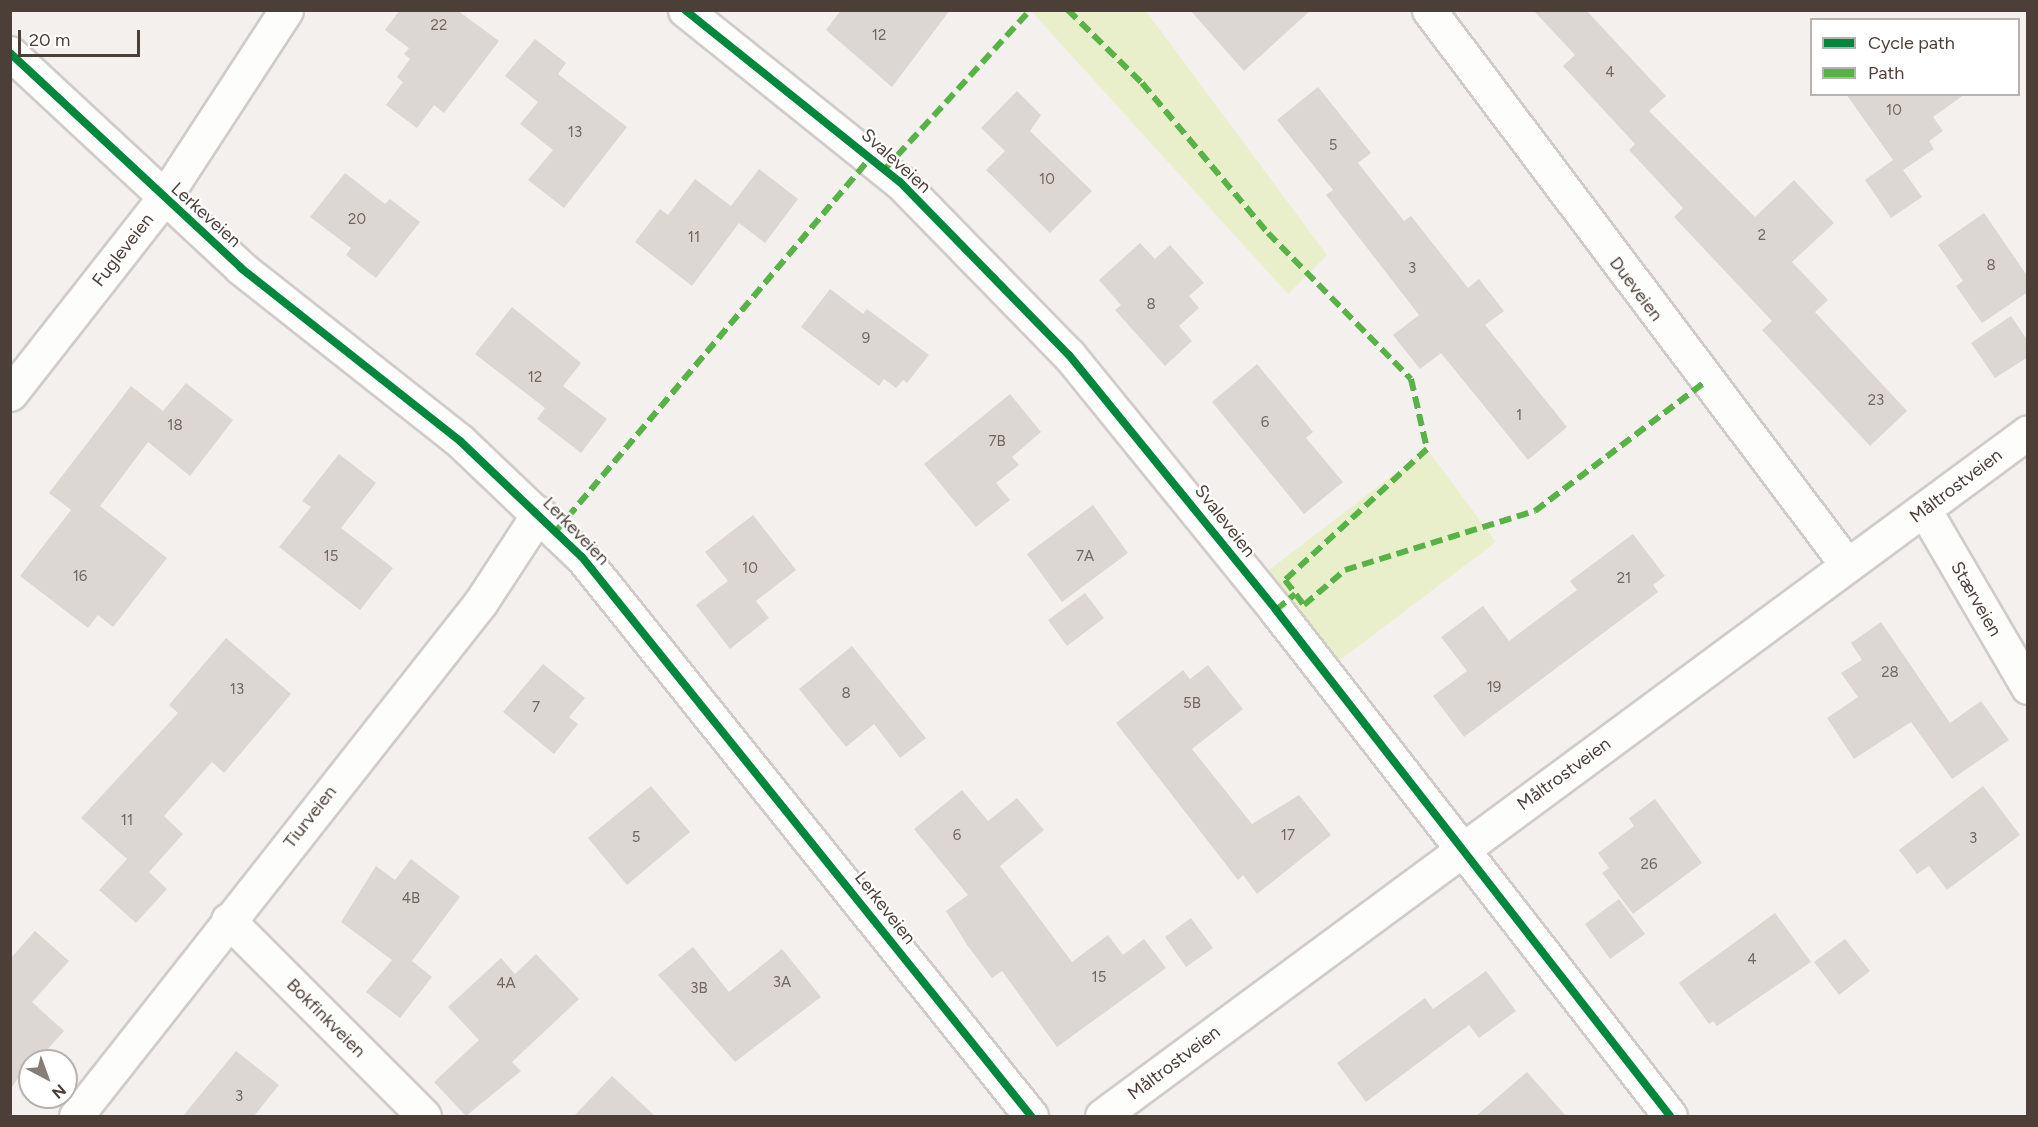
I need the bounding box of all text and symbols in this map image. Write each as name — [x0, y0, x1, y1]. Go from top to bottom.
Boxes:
house number: 22 — [431, 17, 447, 35]
scale bar — [21, 18, 142, 56]
legend — [1810, 18, 2020, 96]
house number: 12 — [872, 27, 886, 45]
text: 20 m — [29, 29, 70, 51]
text: Cycle path — [1868, 32, 1955, 54]
text: Path — [1868, 62, 1904, 84]
house number: 4 — [1605, 64, 1615, 82]
house number: 10 — [1886, 102, 1902, 120]
house number: 13 — [568, 124, 582, 142]
street label: Svaleveien — [857, 124, 935, 198]
house number: 5 — [1329, 137, 1337, 155]
house number: 10 — [1039, 171, 1055, 189]
street label: Lerkeveien — [167, 178, 245, 252]
street label: Fugleveien — [88, 209, 158, 291]
house number: 20 — [348, 211, 366, 229]
house number: 2 — [1758, 227, 1766, 245]
house number: 11 — [688, 229, 700, 247]
street label: Dueveien — [1605, 253, 1667, 325]
house number: 8 — [1986, 257, 1996, 275]
house number: 3 — [1408, 260, 1416, 278]
house number: 8 — [1146, 296, 1156, 314]
house number: 9 — [862, 330, 870, 348]
house number: 12 — [528, 369, 542, 387]
house number: 23 — [1868, 392, 1884, 410]
house number: 1 — [1516, 407, 1522, 425]
house number: 6 — [1261, 414, 1269, 432]
house number: 18 — [167, 417, 183, 435]
house number: 7B — [988, 433, 1006, 451]
street label: Måltrostveien — [1906, 444, 2006, 528]
street label: Svaleveien — [1190, 480, 1260, 562]
street label: Lerkeveien — [538, 492, 614, 570]
house number: 15 — [324, 548, 338, 566]
house number: 7A — [1076, 548, 1094, 566]
street label: Stærveien — [1946, 558, 2006, 640]
house number: 10 — [742, 560, 758, 578]
house number: 16 — [73, 568, 87, 586]
house number: 21 — [1617, 570, 1631, 588]
house number: 28 — [1881, 664, 1899, 682]
house number: 19 — [1487, 679, 1501, 697]
house number: 13 — [230, 681, 244, 699]
house number: 8 — [841, 685, 851, 703]
house number: 5B — [1183, 695, 1201, 713]
house number: 7 — [532, 699, 540, 717]
street label: Måltrostveien — [1513, 733, 1615, 815]
street label: Tiurveien — [279, 781, 341, 853]
house number: 11 — [121, 812, 133, 830]
house number: 6 — [953, 827, 961, 845]
house number: 17 — [1281, 827, 1295, 845]
house number: 5 — [632, 829, 640, 847]
house number: 3 — [1969, 830, 1977, 848]
house number: 26 — [1641, 856, 1657, 874]
street label: Lerkeveien — [850, 867, 920, 949]
house number: 4B — [402, 890, 420, 908]
house number: 4 — [1747, 951, 1757, 969]
house number: 15 — [1092, 969, 1106, 987]
street label: Bokfinkveien — [282, 974, 370, 1062]
house number: 3A — [773, 974, 791, 992]
house number: 4A — [496, 975, 516, 993]
house number: 3B — [690, 980, 708, 998]
street label: Måltrostveien — [1124, 1021, 1224, 1105]
north arrow — [18, 1049, 78, 1109]
text: N — [48, 1080, 70, 1103]
house number: 3 — [235, 1088, 243, 1106]

